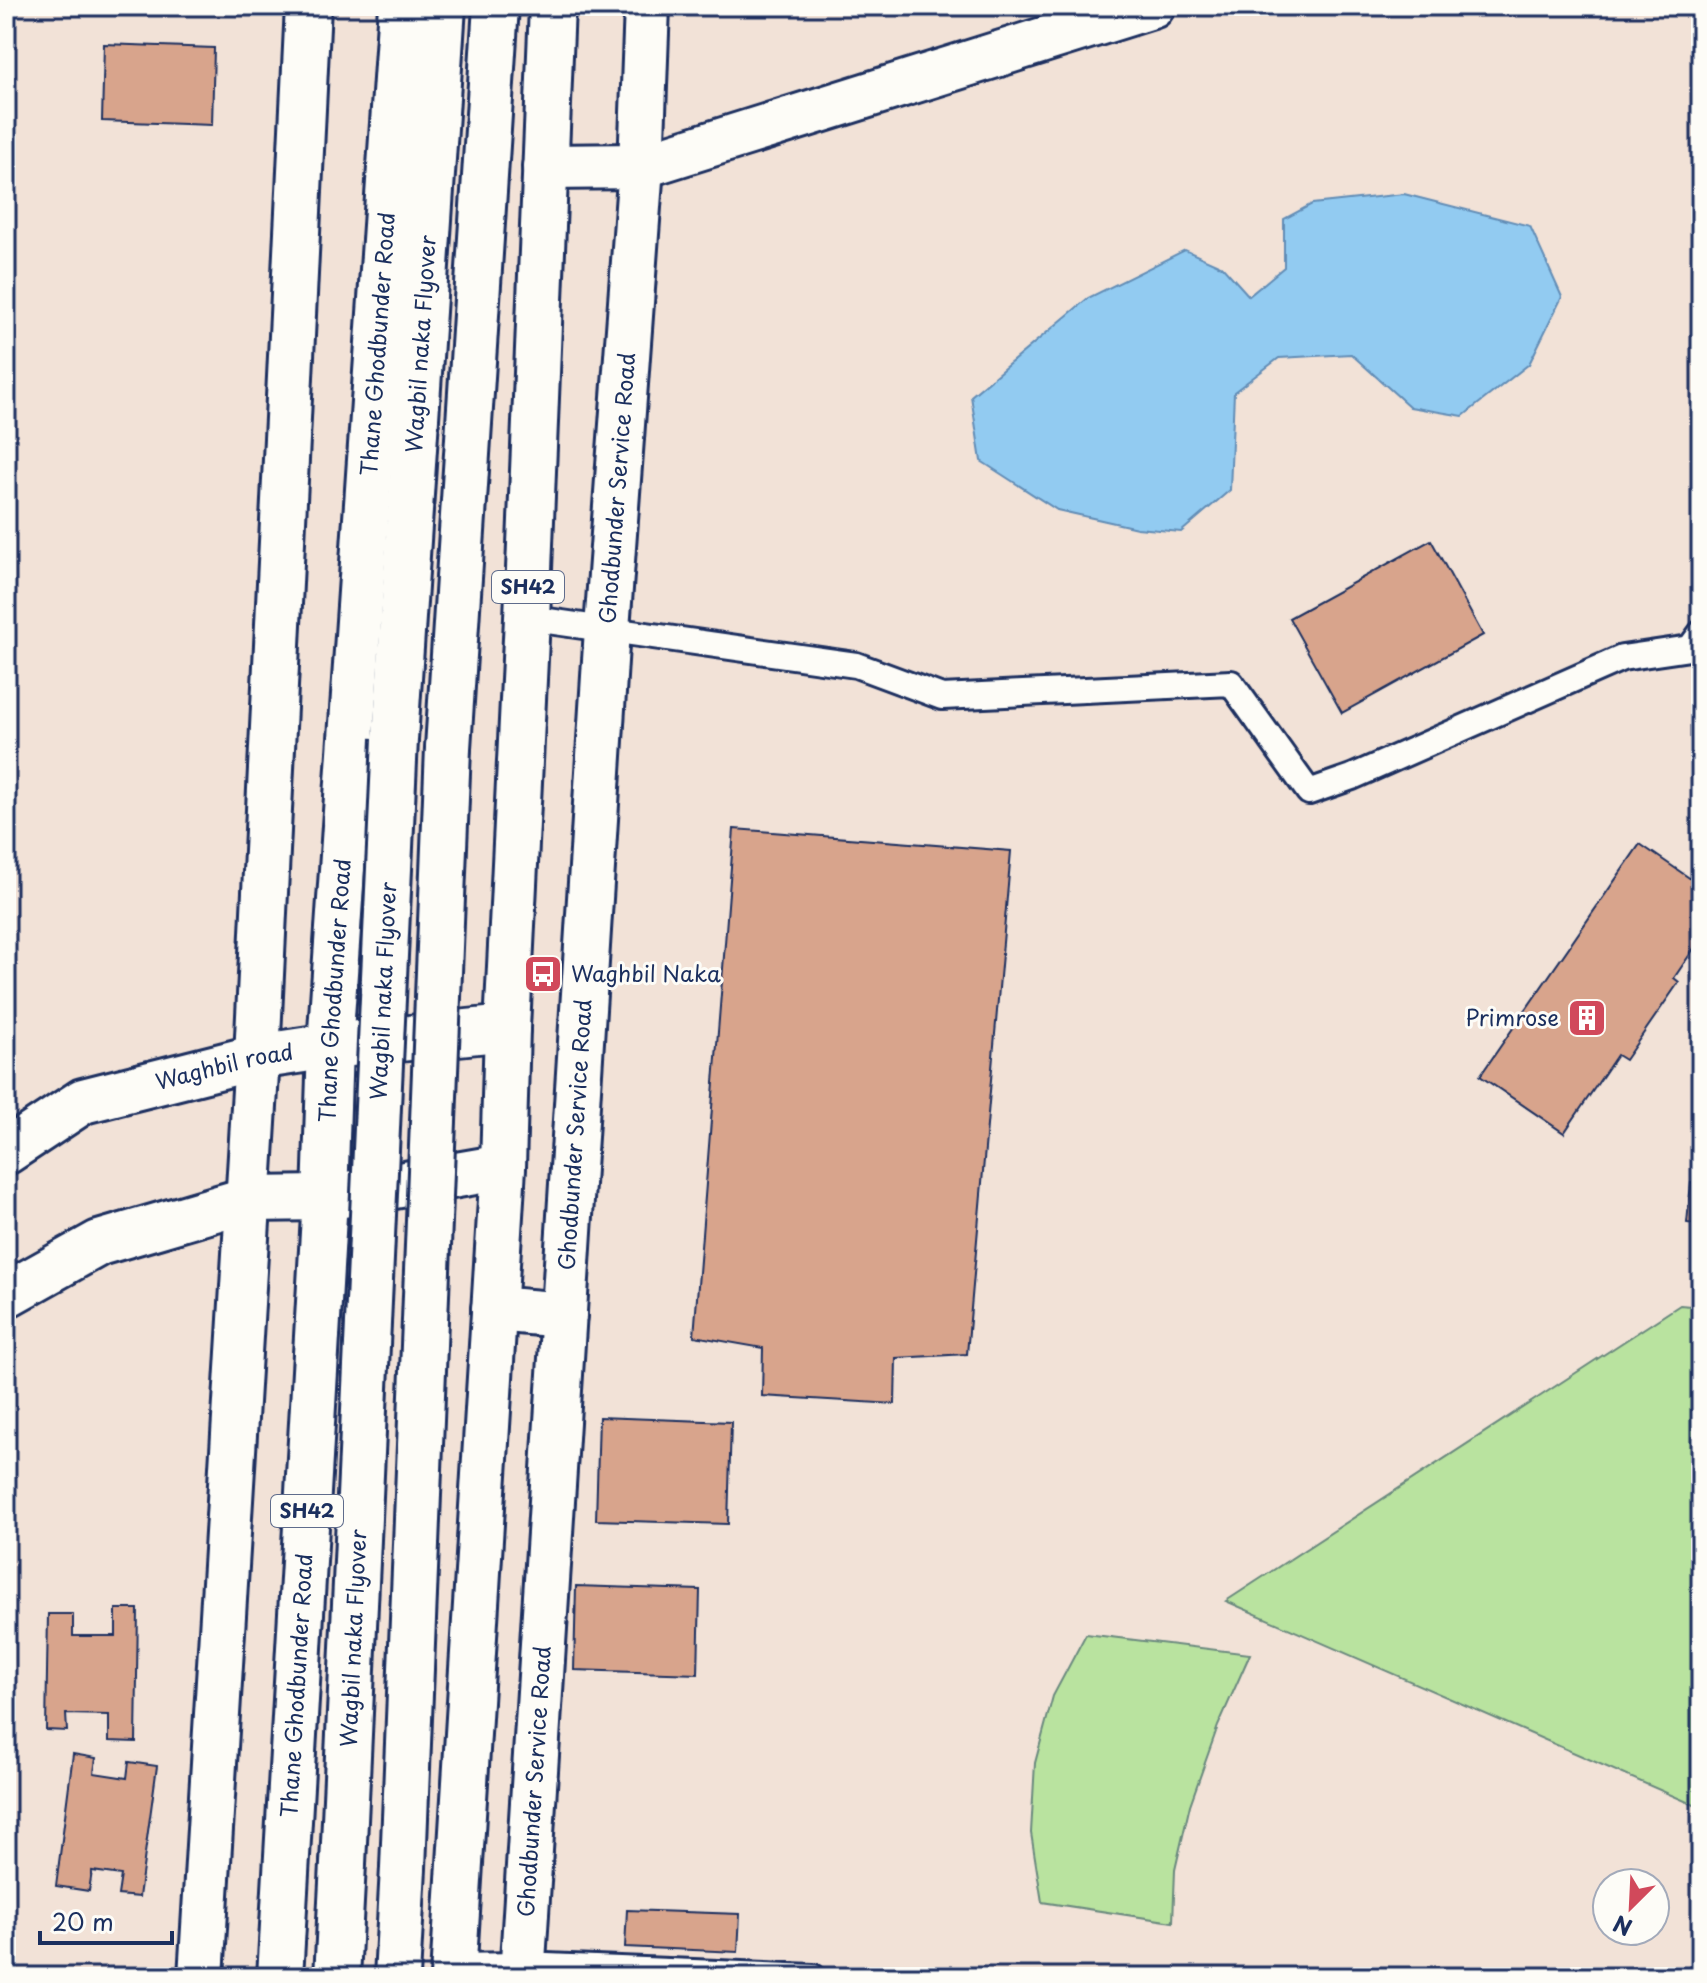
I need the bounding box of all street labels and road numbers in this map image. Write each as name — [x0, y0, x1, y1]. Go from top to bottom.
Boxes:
street label: Thane Ghodbunder Road — [351, 211, 402, 477]
street label: Wagbil naka Flyover — [396, 233, 443, 454]
street label: Ghodbunder Service Road — [589, 351, 642, 625]
road number: SH42 — [492, 571, 564, 603]
street label: Thane Ghodbunder Road — [309, 857, 358, 1123]
street label: Wagbil naka Flyover — [360, 881, 403, 1101]
street label: Ghodbunder Service Road — [549, 998, 599, 1271]
street label: Waghbil road — [152, 1034, 295, 1097]
road number: SH42 — [271, 1495, 343, 1527]
street label: Wagbil naka Flyover — [330, 1528, 373, 1748]
street label: Thane Ghodbunder Road — [271, 1553, 319, 1818]
street label: Ghodbunder Service Road — [508, 1645, 558, 1918]

